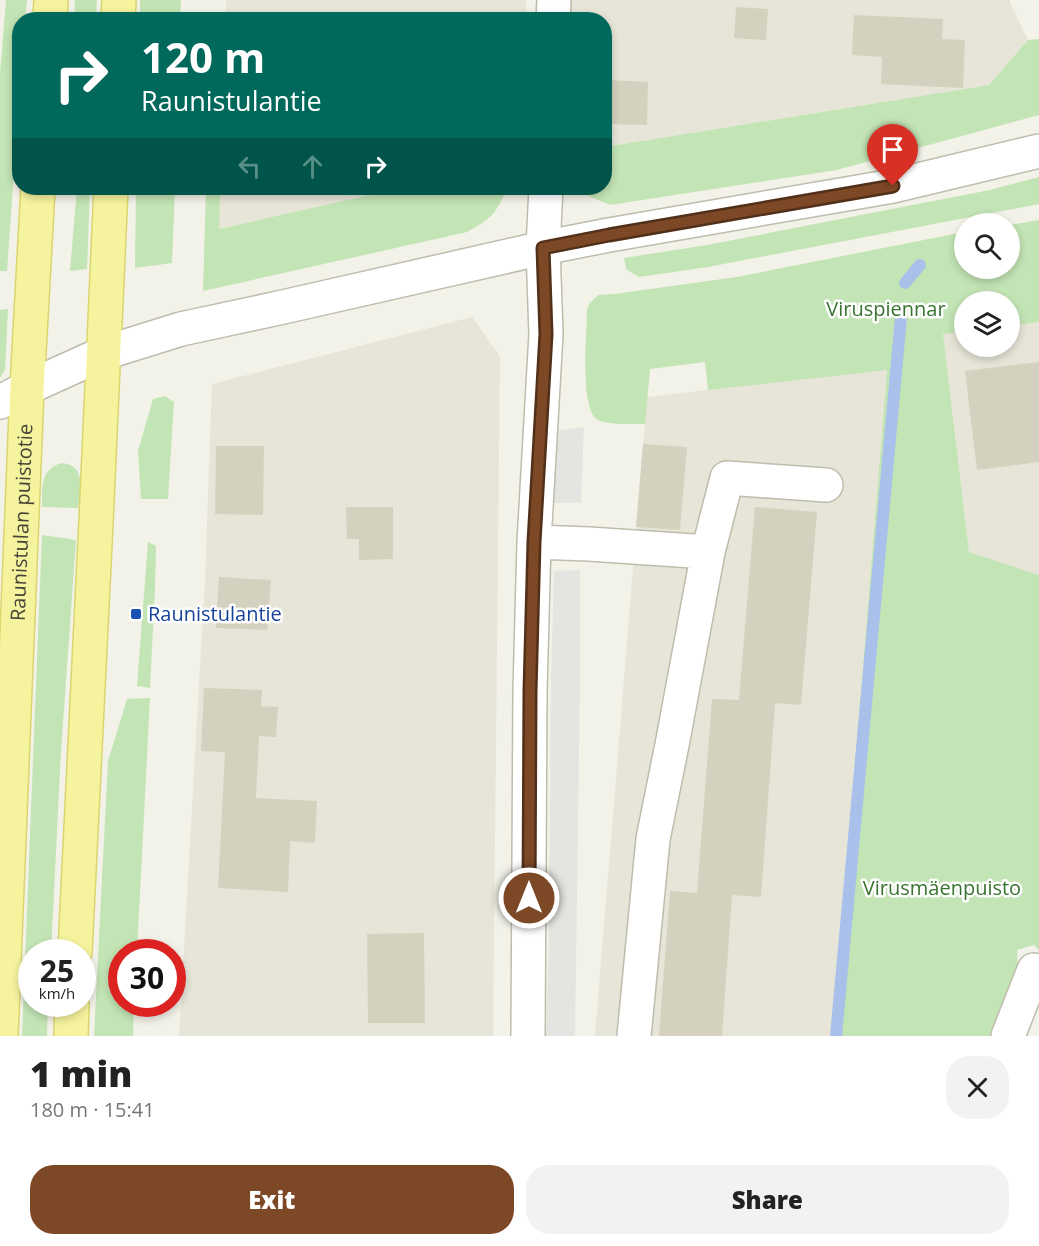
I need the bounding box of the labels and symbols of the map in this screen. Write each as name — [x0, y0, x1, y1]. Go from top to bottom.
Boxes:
pin — [867, 124, 918, 186]
park label: Viruspiennar — [826, 295, 946, 322]
street label: Raunistulan puistotie — [4, 423, 39, 622]
place label: Raunistulantie — [148, 600, 282, 627]
marker: Raunistulantie — [129, 607, 143, 621]
position arrow — [497, 866, 561, 930]
park label: Virusmäenpuisto — [863, 874, 1021, 901]
speed limit sign: 30 — [108, 939, 186, 1017]

